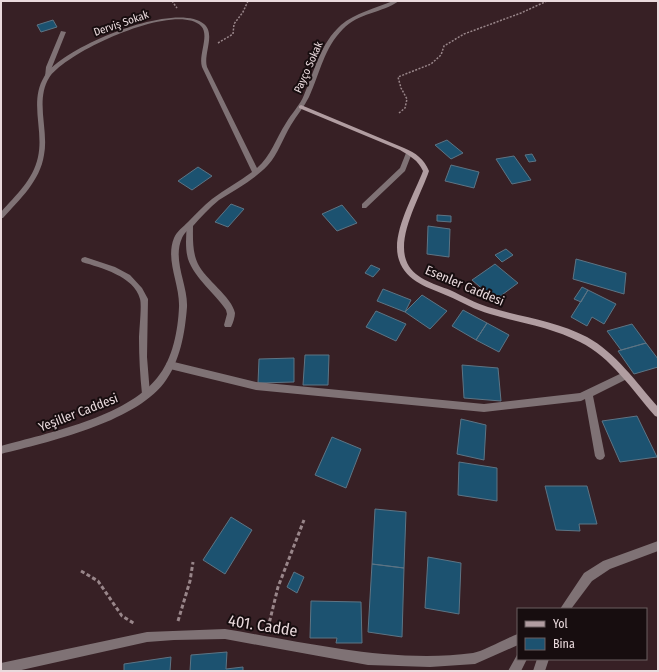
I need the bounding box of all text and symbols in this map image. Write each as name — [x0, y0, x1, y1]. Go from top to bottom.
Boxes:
street label: Derviş Sokak — [92, 8, 151, 39]
street label: Payço Sokak — [291, 39, 326, 95]
street label: Esenler Caddesi — [423, 262, 507, 309]
street label: Yeşiller Caddesi — [36, 390, 120, 434]
legend — [517, 608, 647, 660]
street label: 401. Cadde — [227, 611, 299, 640]
text: Yol — [553, 617, 568, 631]
text: Bina — [553, 637, 575, 651]

